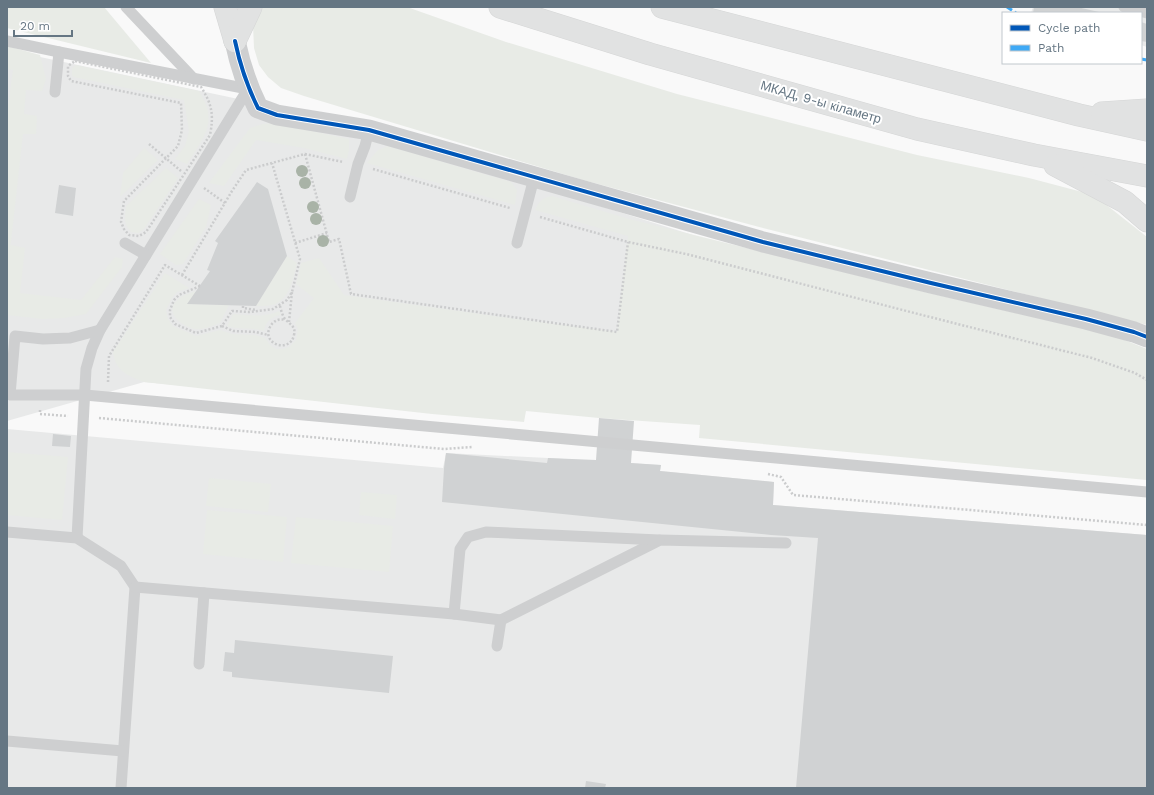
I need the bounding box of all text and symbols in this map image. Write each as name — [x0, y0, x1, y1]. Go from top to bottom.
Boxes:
scale bar — [14, 12, 72, 38]
legend — [1002, 12, 1142, 64]
text: 20 m — [20, 19, 50, 33]
text: Cycle path — [1038, 21, 1100, 35]
text: Path — [1038, 41, 1064, 55]
street label: МКАД, 9-ы кіламетр — [759, 78, 883, 126]

